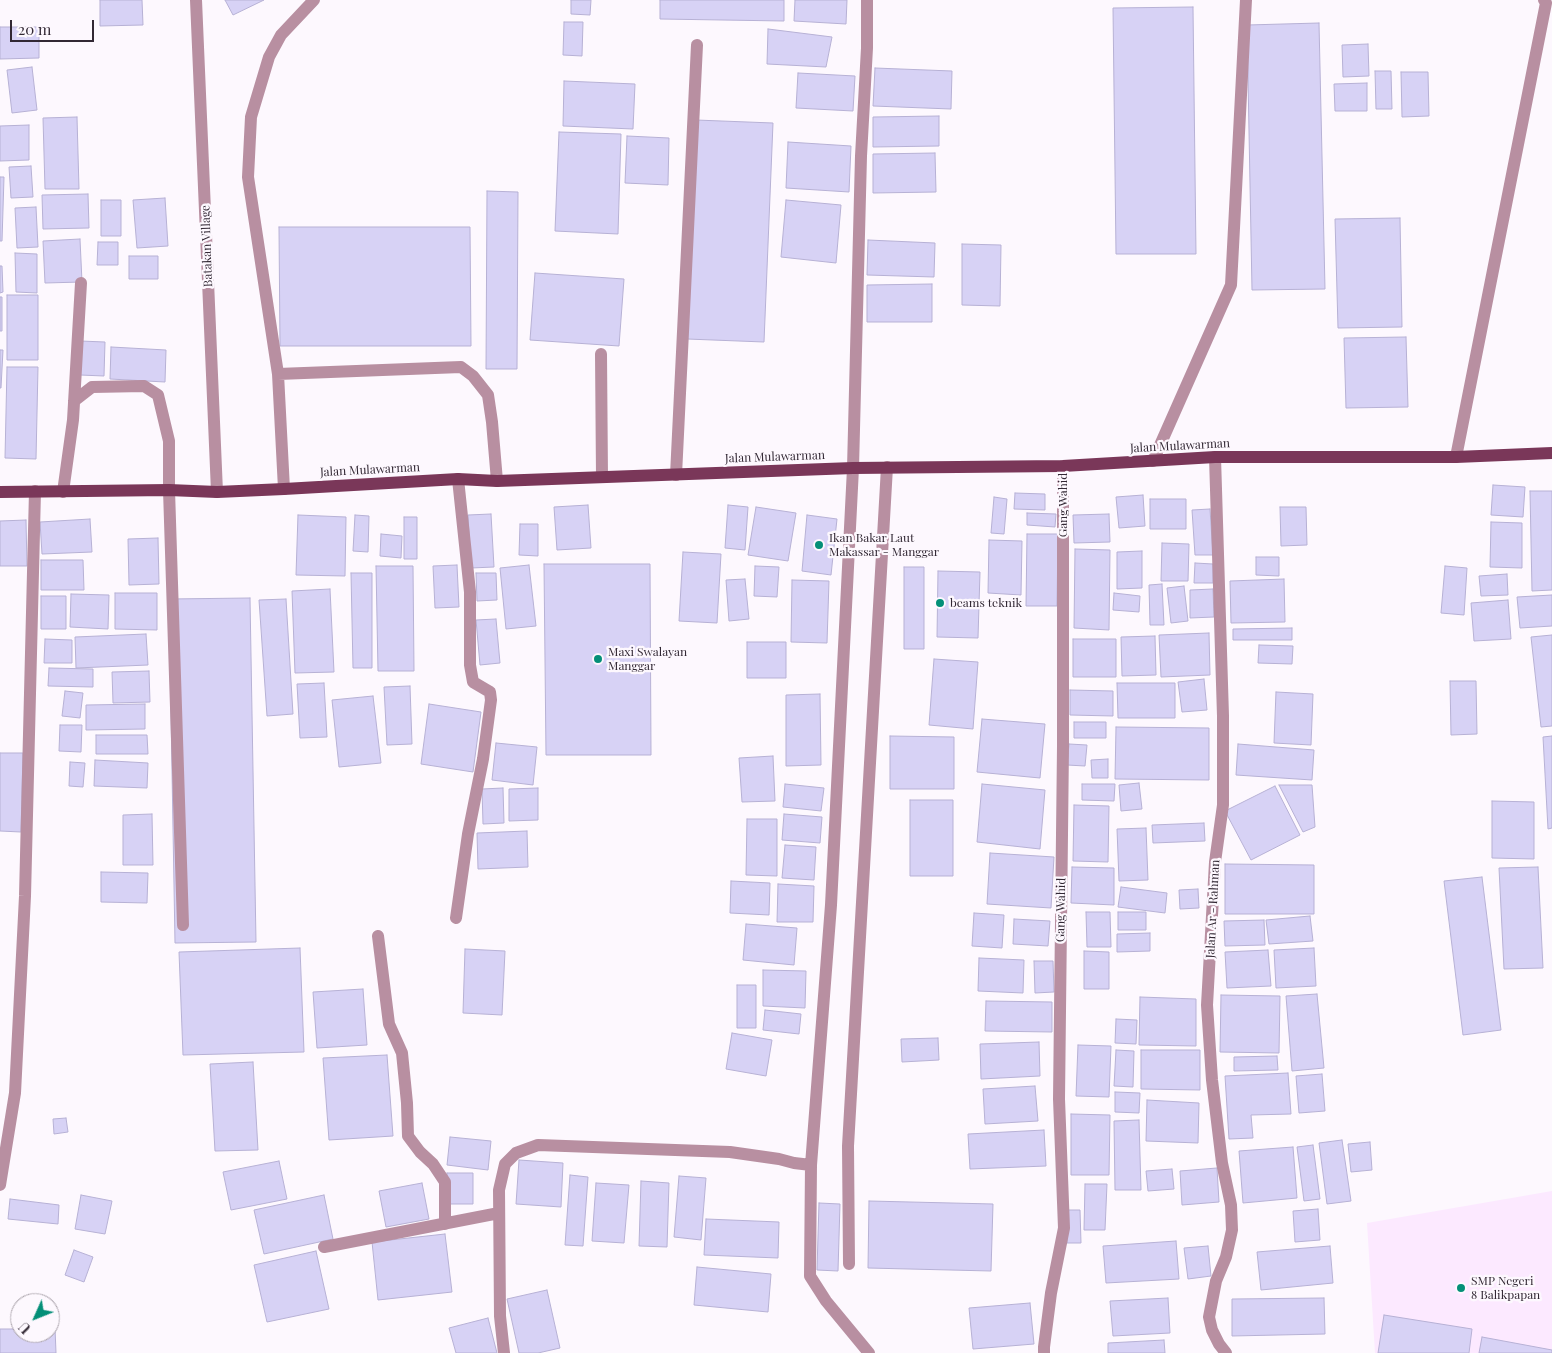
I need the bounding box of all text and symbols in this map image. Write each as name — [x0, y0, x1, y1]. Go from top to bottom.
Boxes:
scale bar — [12, 10, 96, 42]
text: 20 m — [18, 19, 51, 39]
street label: Batakan Village — [198, 205, 216, 287]
street label: Jalan Mulawarman — [1130, 436, 1230, 456]
street label: Jalan Mulawarman — [725, 448, 825, 466]
street label: Jalan Mulawarman — [320, 460, 420, 480]
street label: Gang Wahid — [1056, 473, 1070, 537]
place label: Ikan Bakar Laut Makassar - Manggar — [829, 531, 939, 559]
marker: Ikan Bakar Laut Makassar - Manggar — [813, 539, 825, 551]
place label: beams teknik — [950, 596, 1022, 610]
marker: beams teknik — [934, 597, 946, 609]
place label: Maxi Swalayan Manggar — [608, 645, 687, 673]
marker: Maxi Swalayan Manggar — [592, 653, 604, 665]
street label: Jalan Ar - Rahman — [1203, 859, 1223, 959]
street label: Gang Wahid — [1053, 878, 1069, 942]
place label: SMP Negeri 8 Balikpapan — [1471, 1274, 1540, 1302]
marker: SMP Negeri 8 Balikpapan — [1455, 1282, 1467, 1294]
north arrow — [10, 1293, 60, 1343]
text: U — [14, 1318, 35, 1338]

